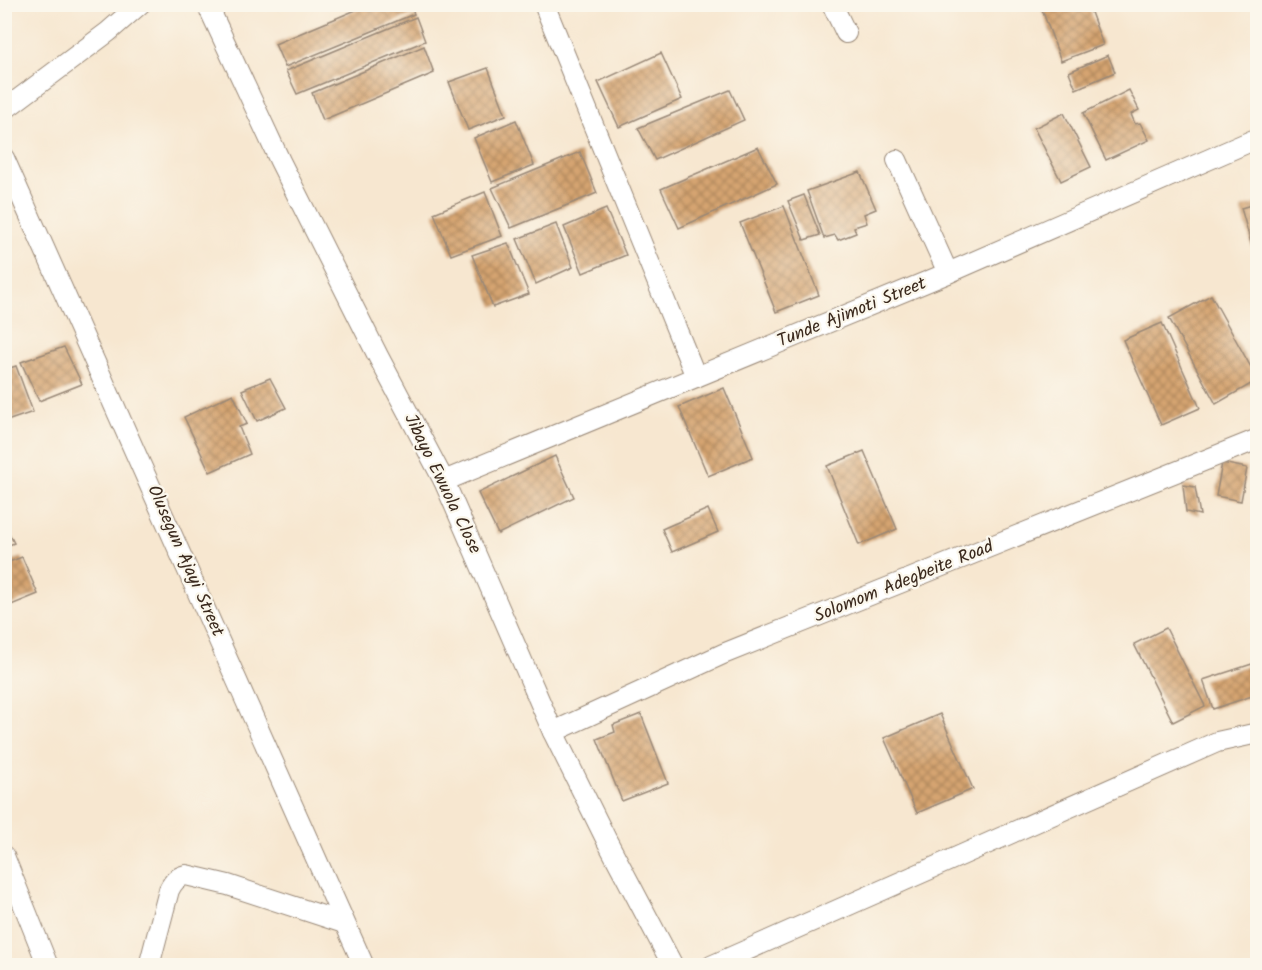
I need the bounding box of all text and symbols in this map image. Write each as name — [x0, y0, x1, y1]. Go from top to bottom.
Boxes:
street label: Tunde Ajimoti Street — [773, 269, 932, 356]
street label: Jibayo Ewuola Close — [395, 409, 489, 559]
street label: Olusegun Ajayi Street — [139, 480, 232, 642]
street label: Solomom Adegbeite Road — [810, 532, 999, 631]

